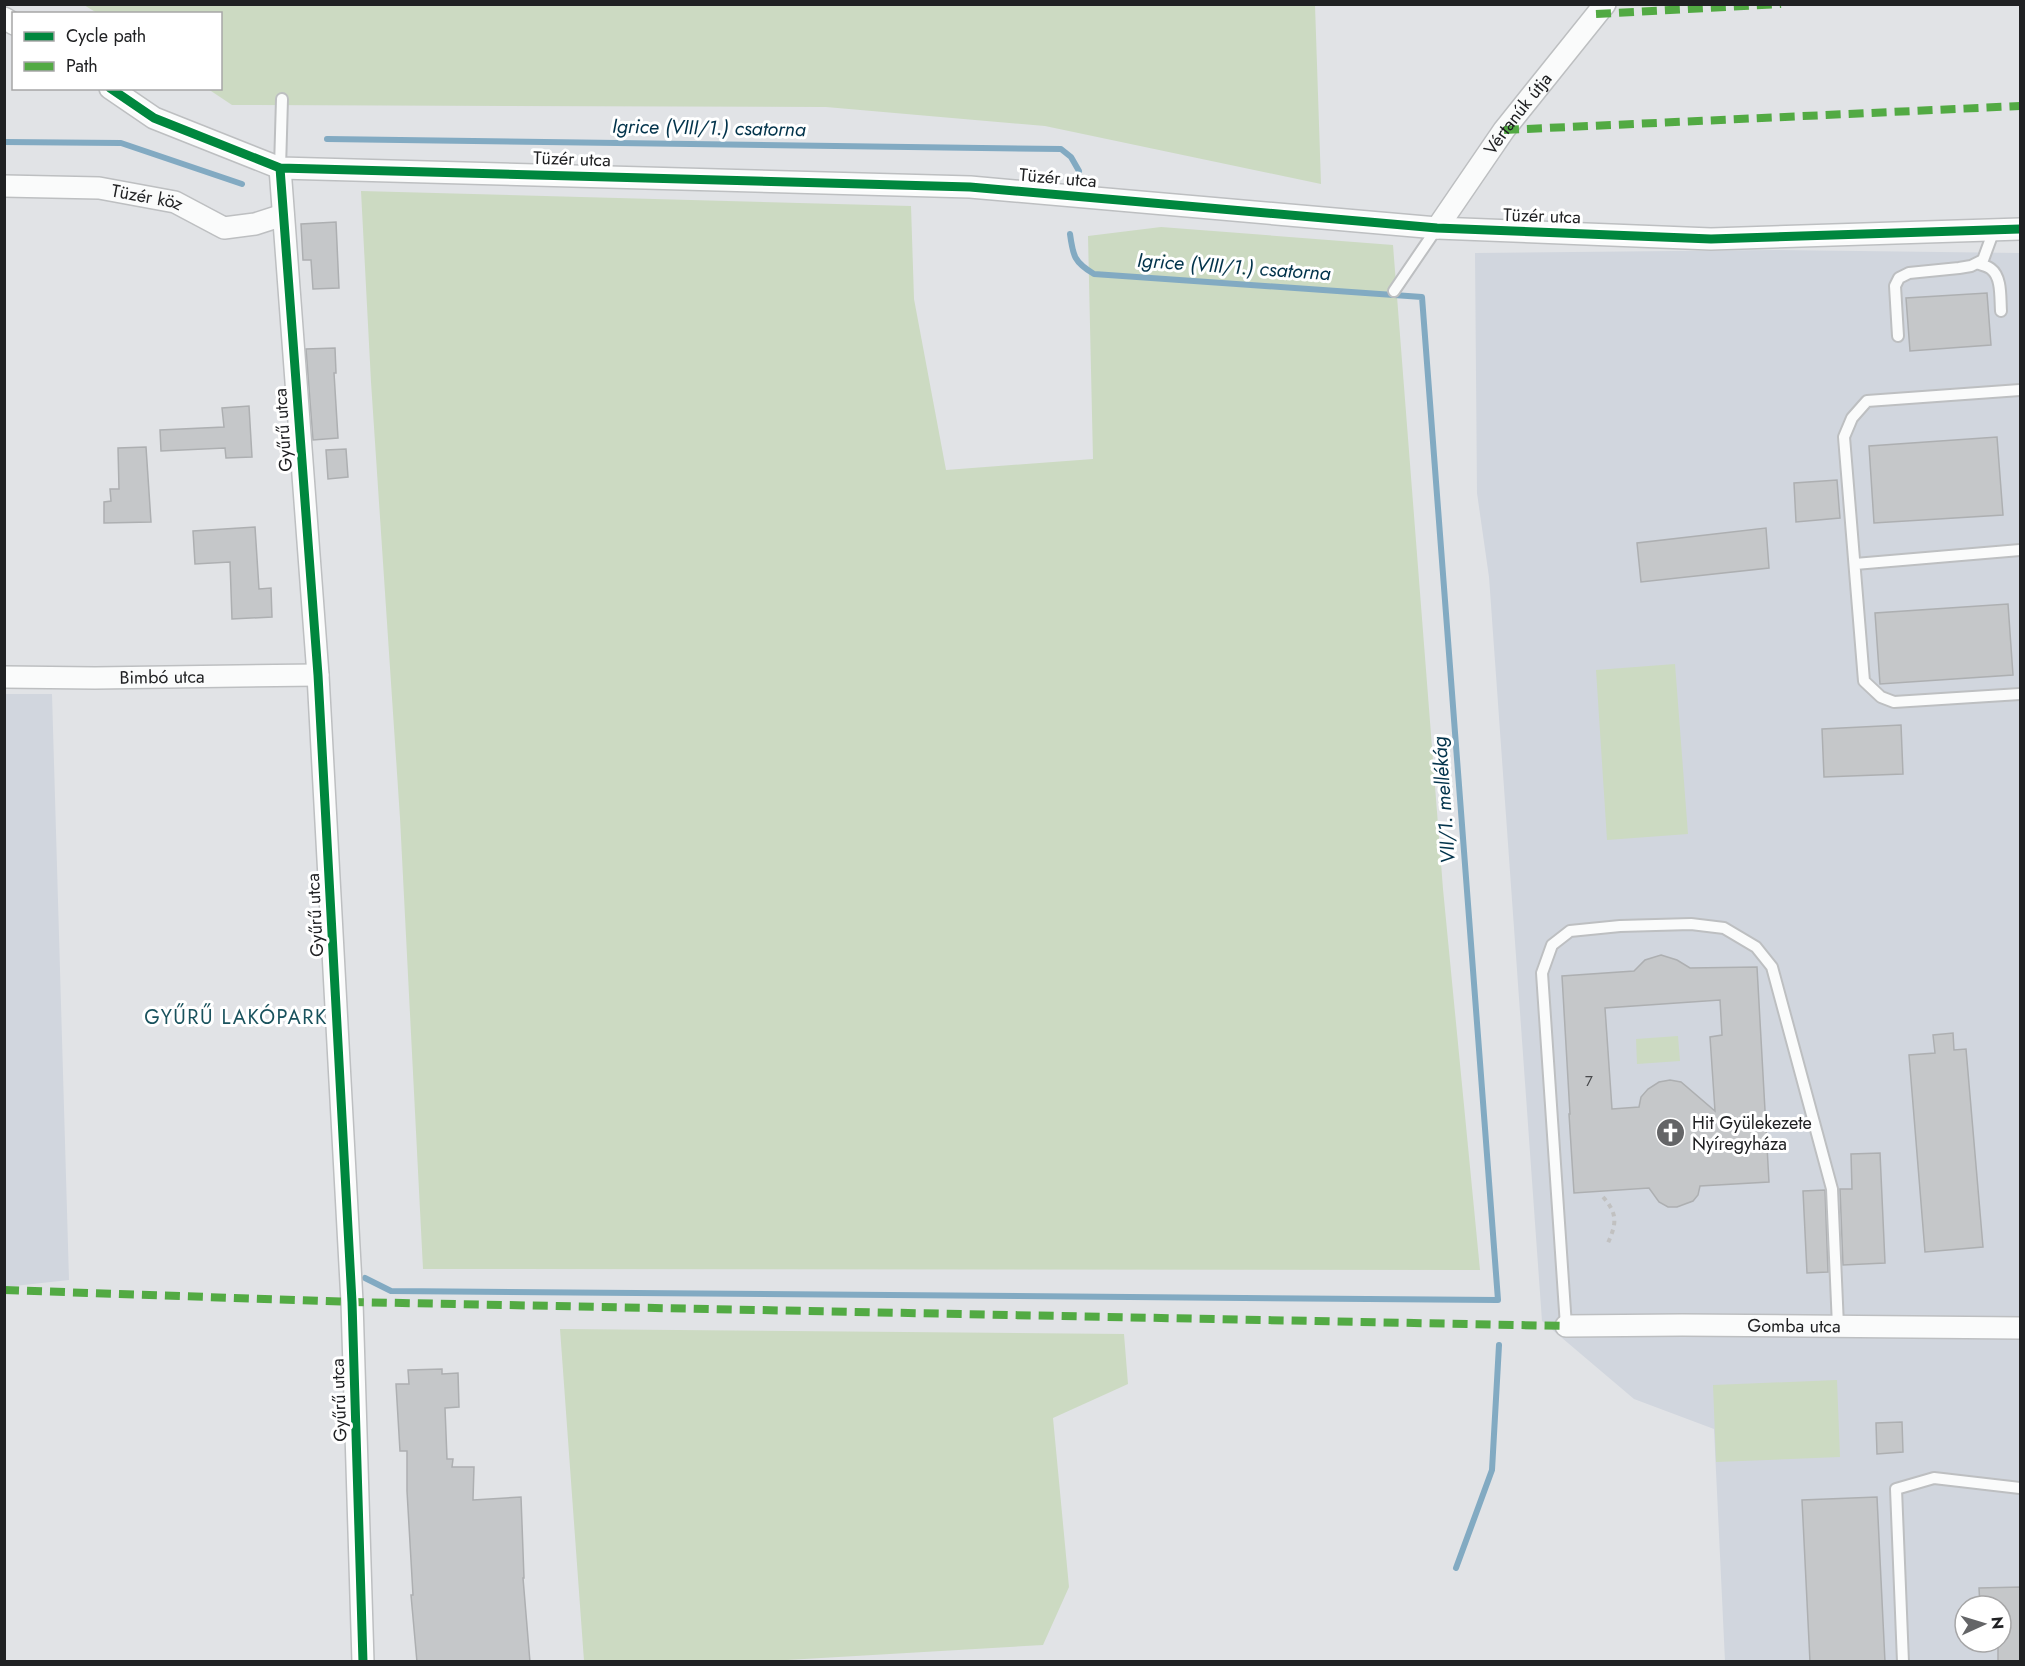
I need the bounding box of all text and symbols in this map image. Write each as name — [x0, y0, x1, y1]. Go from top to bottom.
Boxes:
legend — [12, 12, 222, 90]
text: Cycle path — [66, 23, 146, 49]
text: Path — [66, 53, 98, 79]
street label: Vértanúk útja — [1478, 67, 1558, 160]
water label: Igrice (VIII/1.) csatorna — [612, 112, 806, 144]
street label: Tüzér utca — [533, 145, 611, 173]
street label: Tüzér utca — [1018, 162, 1098, 194]
street label: Tüzér köz — [109, 178, 189, 217]
street label: Tüzér utca — [1503, 202, 1581, 230]
water label: Igrice (VIII/1.) csatorna — [1136, 246, 1332, 288]
street label: Gyűrű utca — [267, 387, 299, 473]
street label: Bimbó utca — [119, 664, 205, 691]
water label: VII/1. mellékág — [1425, 735, 1463, 865]
street label: Gyűrű utca — [300, 873, 330, 957]
district label: GYŰRŰ LAKÓPARK — [144, 1003, 328, 1032]
house number: 7 — [1585, 1070, 1593, 1092]
place label: Hit Gyülekezete Nyíregyháza — [1692, 1110, 1812, 1157]
church icon: Hit Gyülekezete Nyíregyháza — [1655, 1117, 1687, 1149]
street label: Gomba utca — [1747, 1313, 1841, 1339]
street label: Gyűrű utca — [325, 1358, 353, 1442]
north arrow — [1953, 1594, 2013, 1654]
text: N — [1986, 1616, 2009, 1630]

